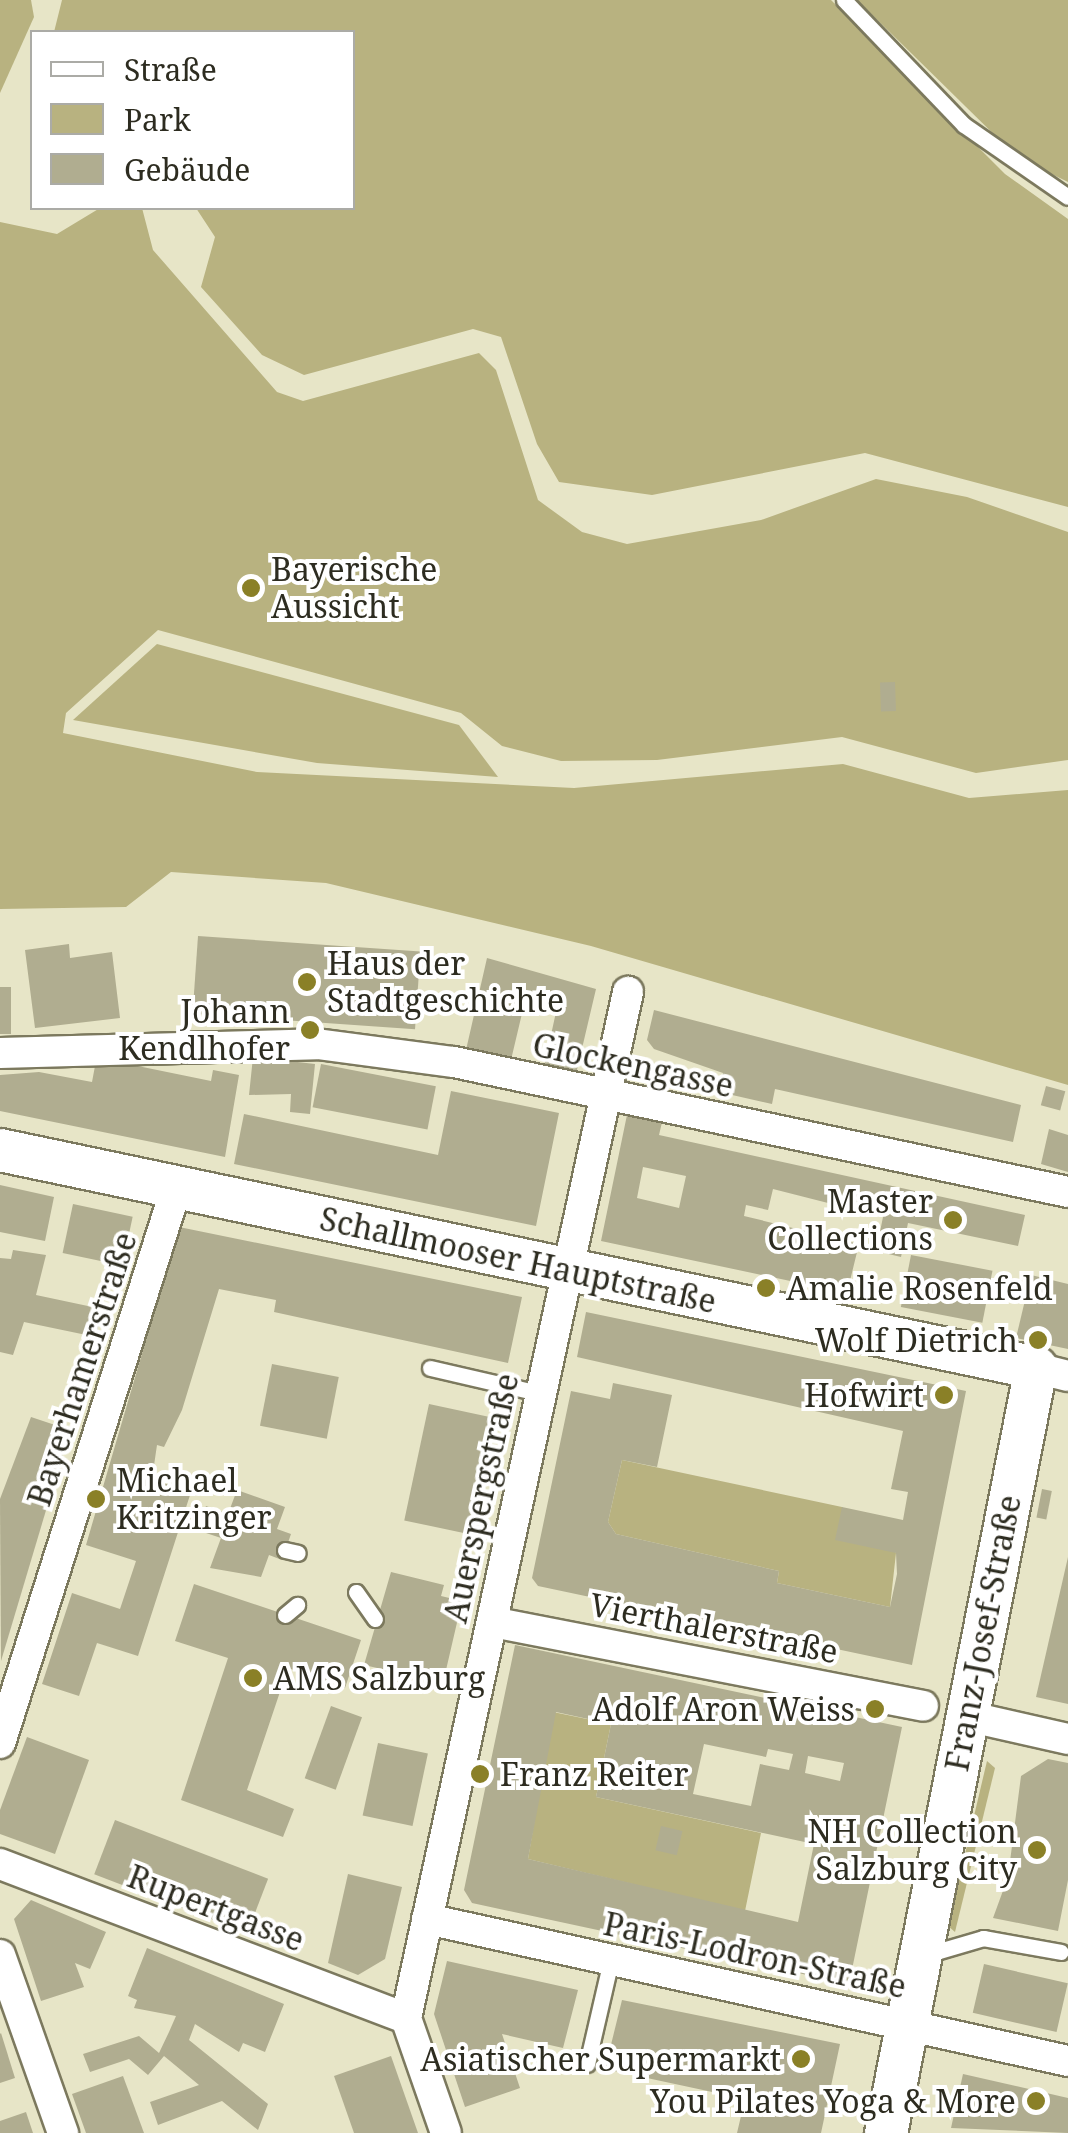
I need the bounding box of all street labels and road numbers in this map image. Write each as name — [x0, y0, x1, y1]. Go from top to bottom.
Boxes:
street label: Glockengasse — [529, 1025, 737, 1105]
street label: Schallmooser Hauptstraße — [316, 1199, 720, 1321]
street label: Bayerhamerstraße — [20, 1227, 144, 1511]
street label: Auerspergstraße — [436, 1370, 526, 1626]
street label: Franz-Josef-Straße — [937, 1492, 1029, 1774]
street label: Vierthalerstraße — [587, 1585, 841, 1671]
street label: Rupertgasse — [122, 1857, 310, 1959]
street label: Paris-Lodron-Straße — [600, 1904, 910, 2006]

